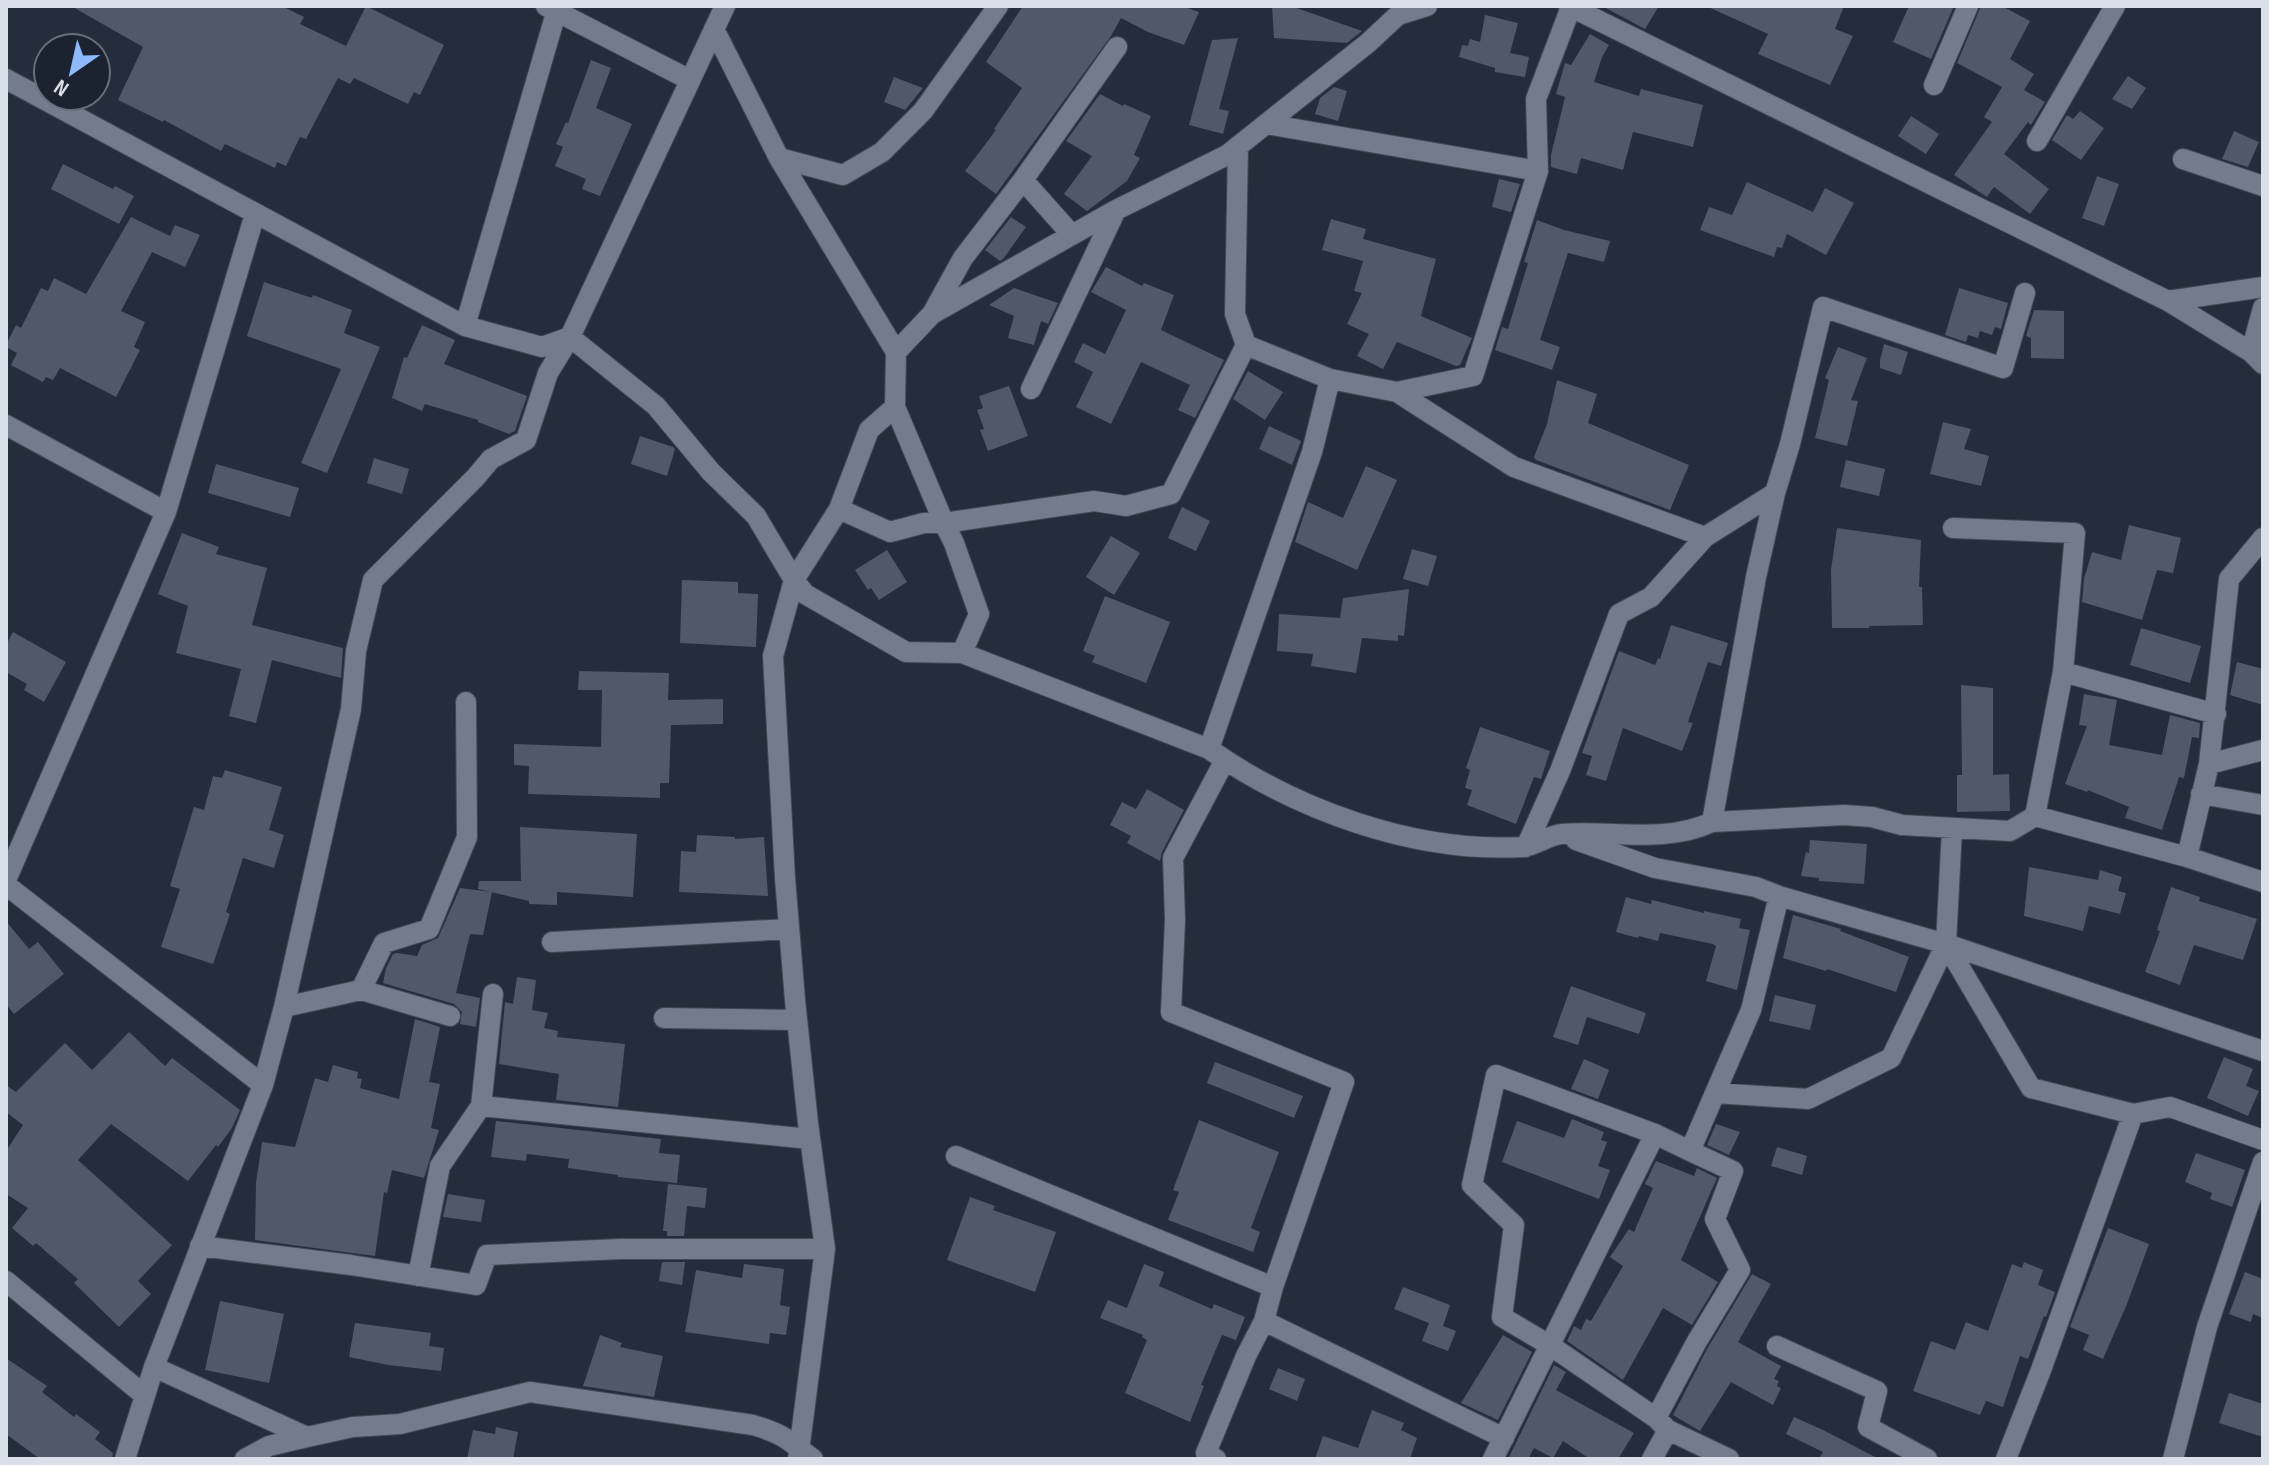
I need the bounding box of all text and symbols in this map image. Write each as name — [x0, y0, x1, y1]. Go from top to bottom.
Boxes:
north arrow — [32, 32, 112, 112]
text: N — [49, 73, 74, 102]

